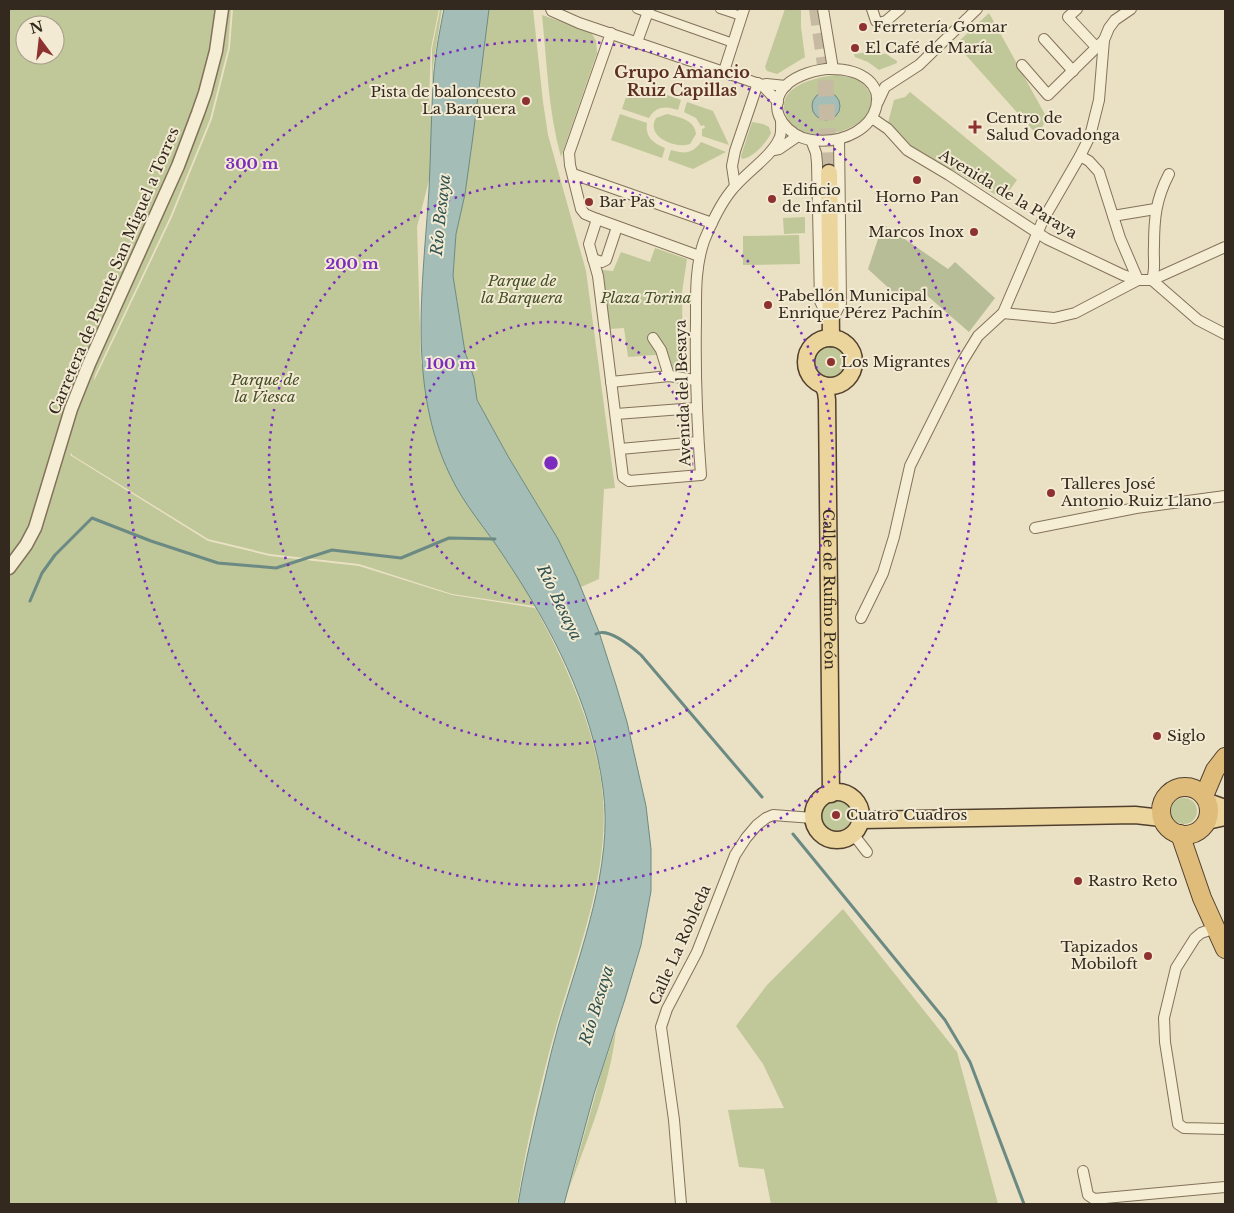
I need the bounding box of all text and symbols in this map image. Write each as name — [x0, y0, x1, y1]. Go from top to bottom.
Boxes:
north arrow — [15, 15, 65, 65]
text: N — [28, 17, 45, 38]
place label: Ferretería Gomar — [873, 17, 1008, 36]
marker: Ferretería Gomar — [857, 21, 869, 33]
place label: El Café de María — [865, 38, 993, 57]
marker: El Café de María — [849, 42, 861, 54]
district label: Grupo Amancio Ruiz Capillas — [614, 62, 750, 100]
place label: Pista de baloncesto La Barquera — [371, 82, 517, 118]
marker: Pista de baloncesto La Barquera — [520, 95, 532, 107]
place label: Centro de Salud Covadonga — [986, 108, 1120, 144]
marker: Centro de Salud Covadonga — [968, 120, 982, 134]
street label: Carretera de Puente San Miguel a Torres — [44, 124, 183, 417]
street label: Avenida de la Paraya — [935, 144, 1081, 243]
text: 300 m — [226, 154, 279, 173]
water label: Río Besaya — [426, 173, 454, 258]
marker: Horno Pan — [911, 174, 923, 186]
place label: Edificio de Infantil — [782, 180, 862, 216]
place label: Horno Pan — [875, 187, 959, 206]
place label: Bar Pas — [599, 192, 655, 211]
marker: Edificio de Infantil — [766, 193, 778, 205]
marker: Bar Pas — [583, 196, 595, 208]
place label: Marcos Inox — [868, 222, 964, 241]
marker: Marcos Inox — [968, 226, 980, 238]
text: 200 m — [326, 254, 379, 273]
park label: Parque de la Barquera — [481, 271, 563, 307]
place label: Pabellón Municipal Enrique Pérez Pachín — [778, 286, 943, 322]
park label: Plaza Torina — [600, 288, 691, 307]
marker: Pabellón Municipal Enrique Pérez Pachín — [762, 299, 774, 311]
street label: Avenida del Besaya — [670, 319, 695, 468]
place label: Los Migrantes — [841, 352, 950, 371]
text: 100 m — [426, 354, 476, 373]
marker: Los Migrantes — [825, 356, 837, 368]
park label: Parque de la Viesca — [230, 370, 299, 406]
centre of rings — [542, 454, 560, 472]
place label: Talleres José Antonio Ruiz Llano — [1060, 474, 1212, 510]
marker: Talleres José Antonio Ruiz Llano — [1045, 487, 1057, 499]
street label: Calle de Rufino Peón — [819, 509, 840, 670]
water label: Río Besaya — [533, 560, 587, 643]
place label: Siglo — [1167, 726, 1206, 745]
marker: Siglo — [1151, 730, 1163, 742]
place label: Cuatro Cuadros — [846, 805, 967, 824]
marker: Cuatro Cuadros — [830, 809, 842, 821]
place label: Rastro Reto — [1088, 871, 1178, 890]
marker: Rastro Reto — [1072, 875, 1084, 887]
street label: Calle La Robleda — [645, 881, 715, 1008]
place label: Tapizados Mobiloft — [1060, 937, 1138, 973]
marker: Tapizados Mobiloft — [1142, 950, 1154, 962]
water label: Río Besaya — [574, 963, 618, 1048]

